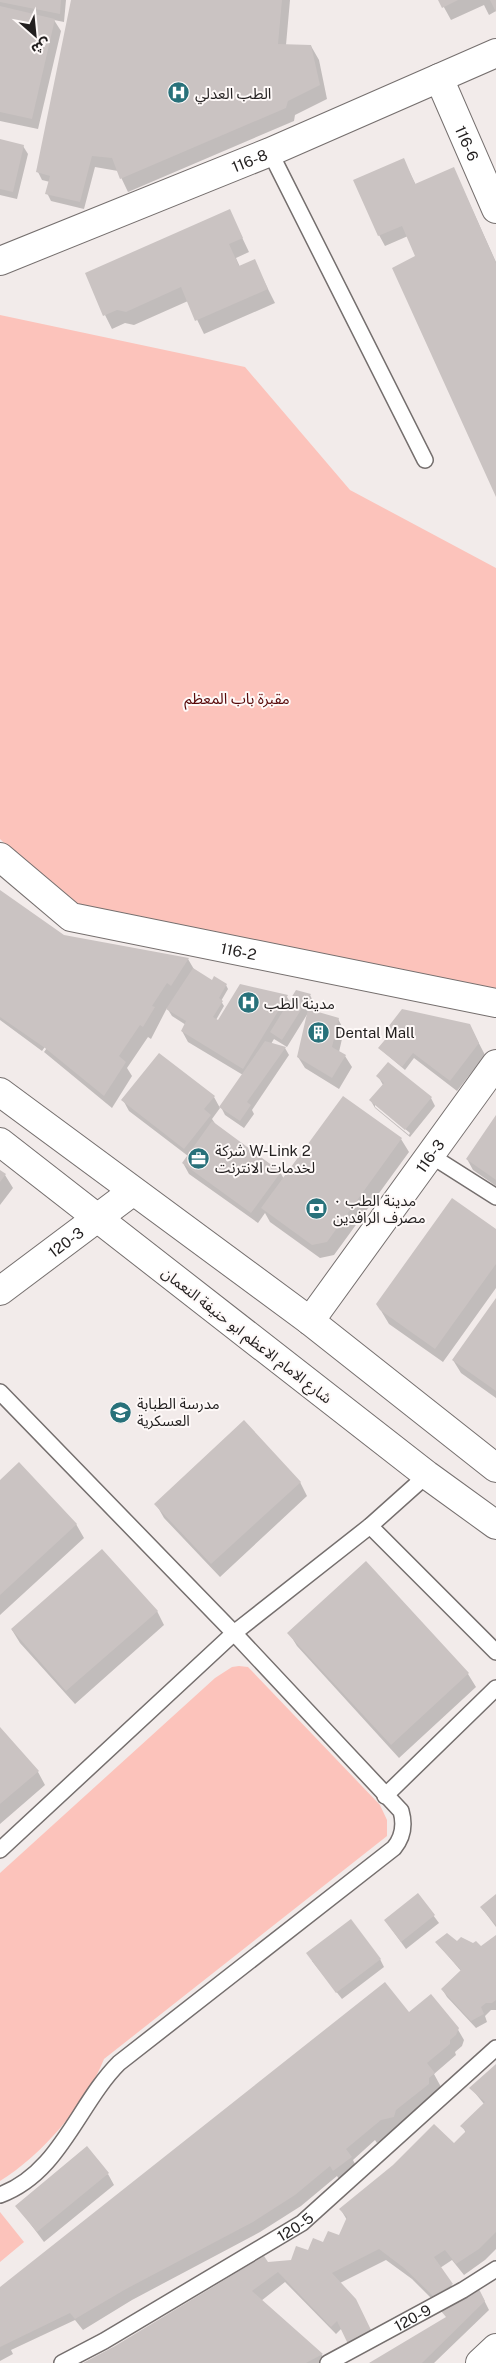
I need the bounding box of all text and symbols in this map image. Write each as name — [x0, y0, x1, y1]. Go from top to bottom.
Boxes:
north arrow — [10, 10, 60, 60]
text: ش — [29, 35, 53, 58]
hospital icon: الطب العدلي — [167, 81, 191, 105]
place label: الطب العدلي — [195, 85, 271, 105]
street label: 116-6 — [452, 123, 482, 163]
street label: 116-8 — [229, 146, 270, 175]
park label: مقبرة باب المعظم — [184, 690, 290, 710]
street label: 116-2 — [219, 939, 258, 963]
hospital icon: مدينة الطب — [236, 991, 260, 1015]
place label: مدينة الطب — [264, 995, 335, 1012]
building icon: Dental Mall — [307, 1020, 331, 1044]
place label: Dental Mall — [335, 1024, 415, 1041]
street label: 116-3 — [412, 1136, 447, 1176]
place label: شركة W-Link 2 لخدمات الانترنت — [215, 1142, 315, 1177]
office icon: شركة W-Link 2 لخدمات الانترنت — [187, 1147, 211, 1171]
place label: مدينة الطب ٠ مصرف الرافدين — [333, 1192, 426, 1227]
bank icon: مدينة الطب ٠ مصرف الرافدين — [305, 1197, 329, 1221]
street label: 120-3 — [45, 1223, 86, 1260]
street label: شارع الامام الاعظم ابو حنيفة النعمان — [156, 1263, 336, 1410]
place label: مدرسة الطبابة العسكرية — [137, 1395, 220, 1430]
school or university icon: مدرسة الطبابة العسكرية — [109, 1400, 133, 1424]
street label: 120-5 — [274, 2209, 316, 2244]
street label: 120-9 — [391, 2301, 434, 2334]

